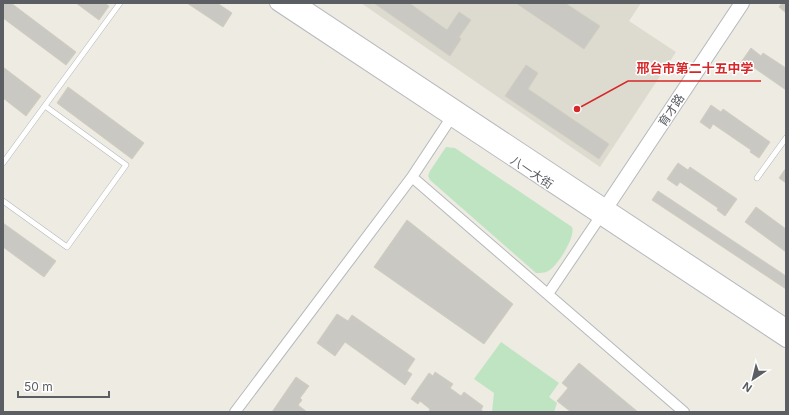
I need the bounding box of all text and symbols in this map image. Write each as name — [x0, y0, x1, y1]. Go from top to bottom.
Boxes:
callout: 邢台市第二十五中学 — [628, 56, 761, 81]
text: 邢台市第二十五中学 — [636, 60, 754, 76]
street label: 育才路 — [655, 91, 687, 129]
street label: 八一大街 — [508, 152, 556, 192]
north arrow — [733, 359, 773, 399]
scale bar — [18, 373, 109, 399]
text: 50 m — [24, 379, 53, 394]
text: N — [740, 379, 755, 395]

